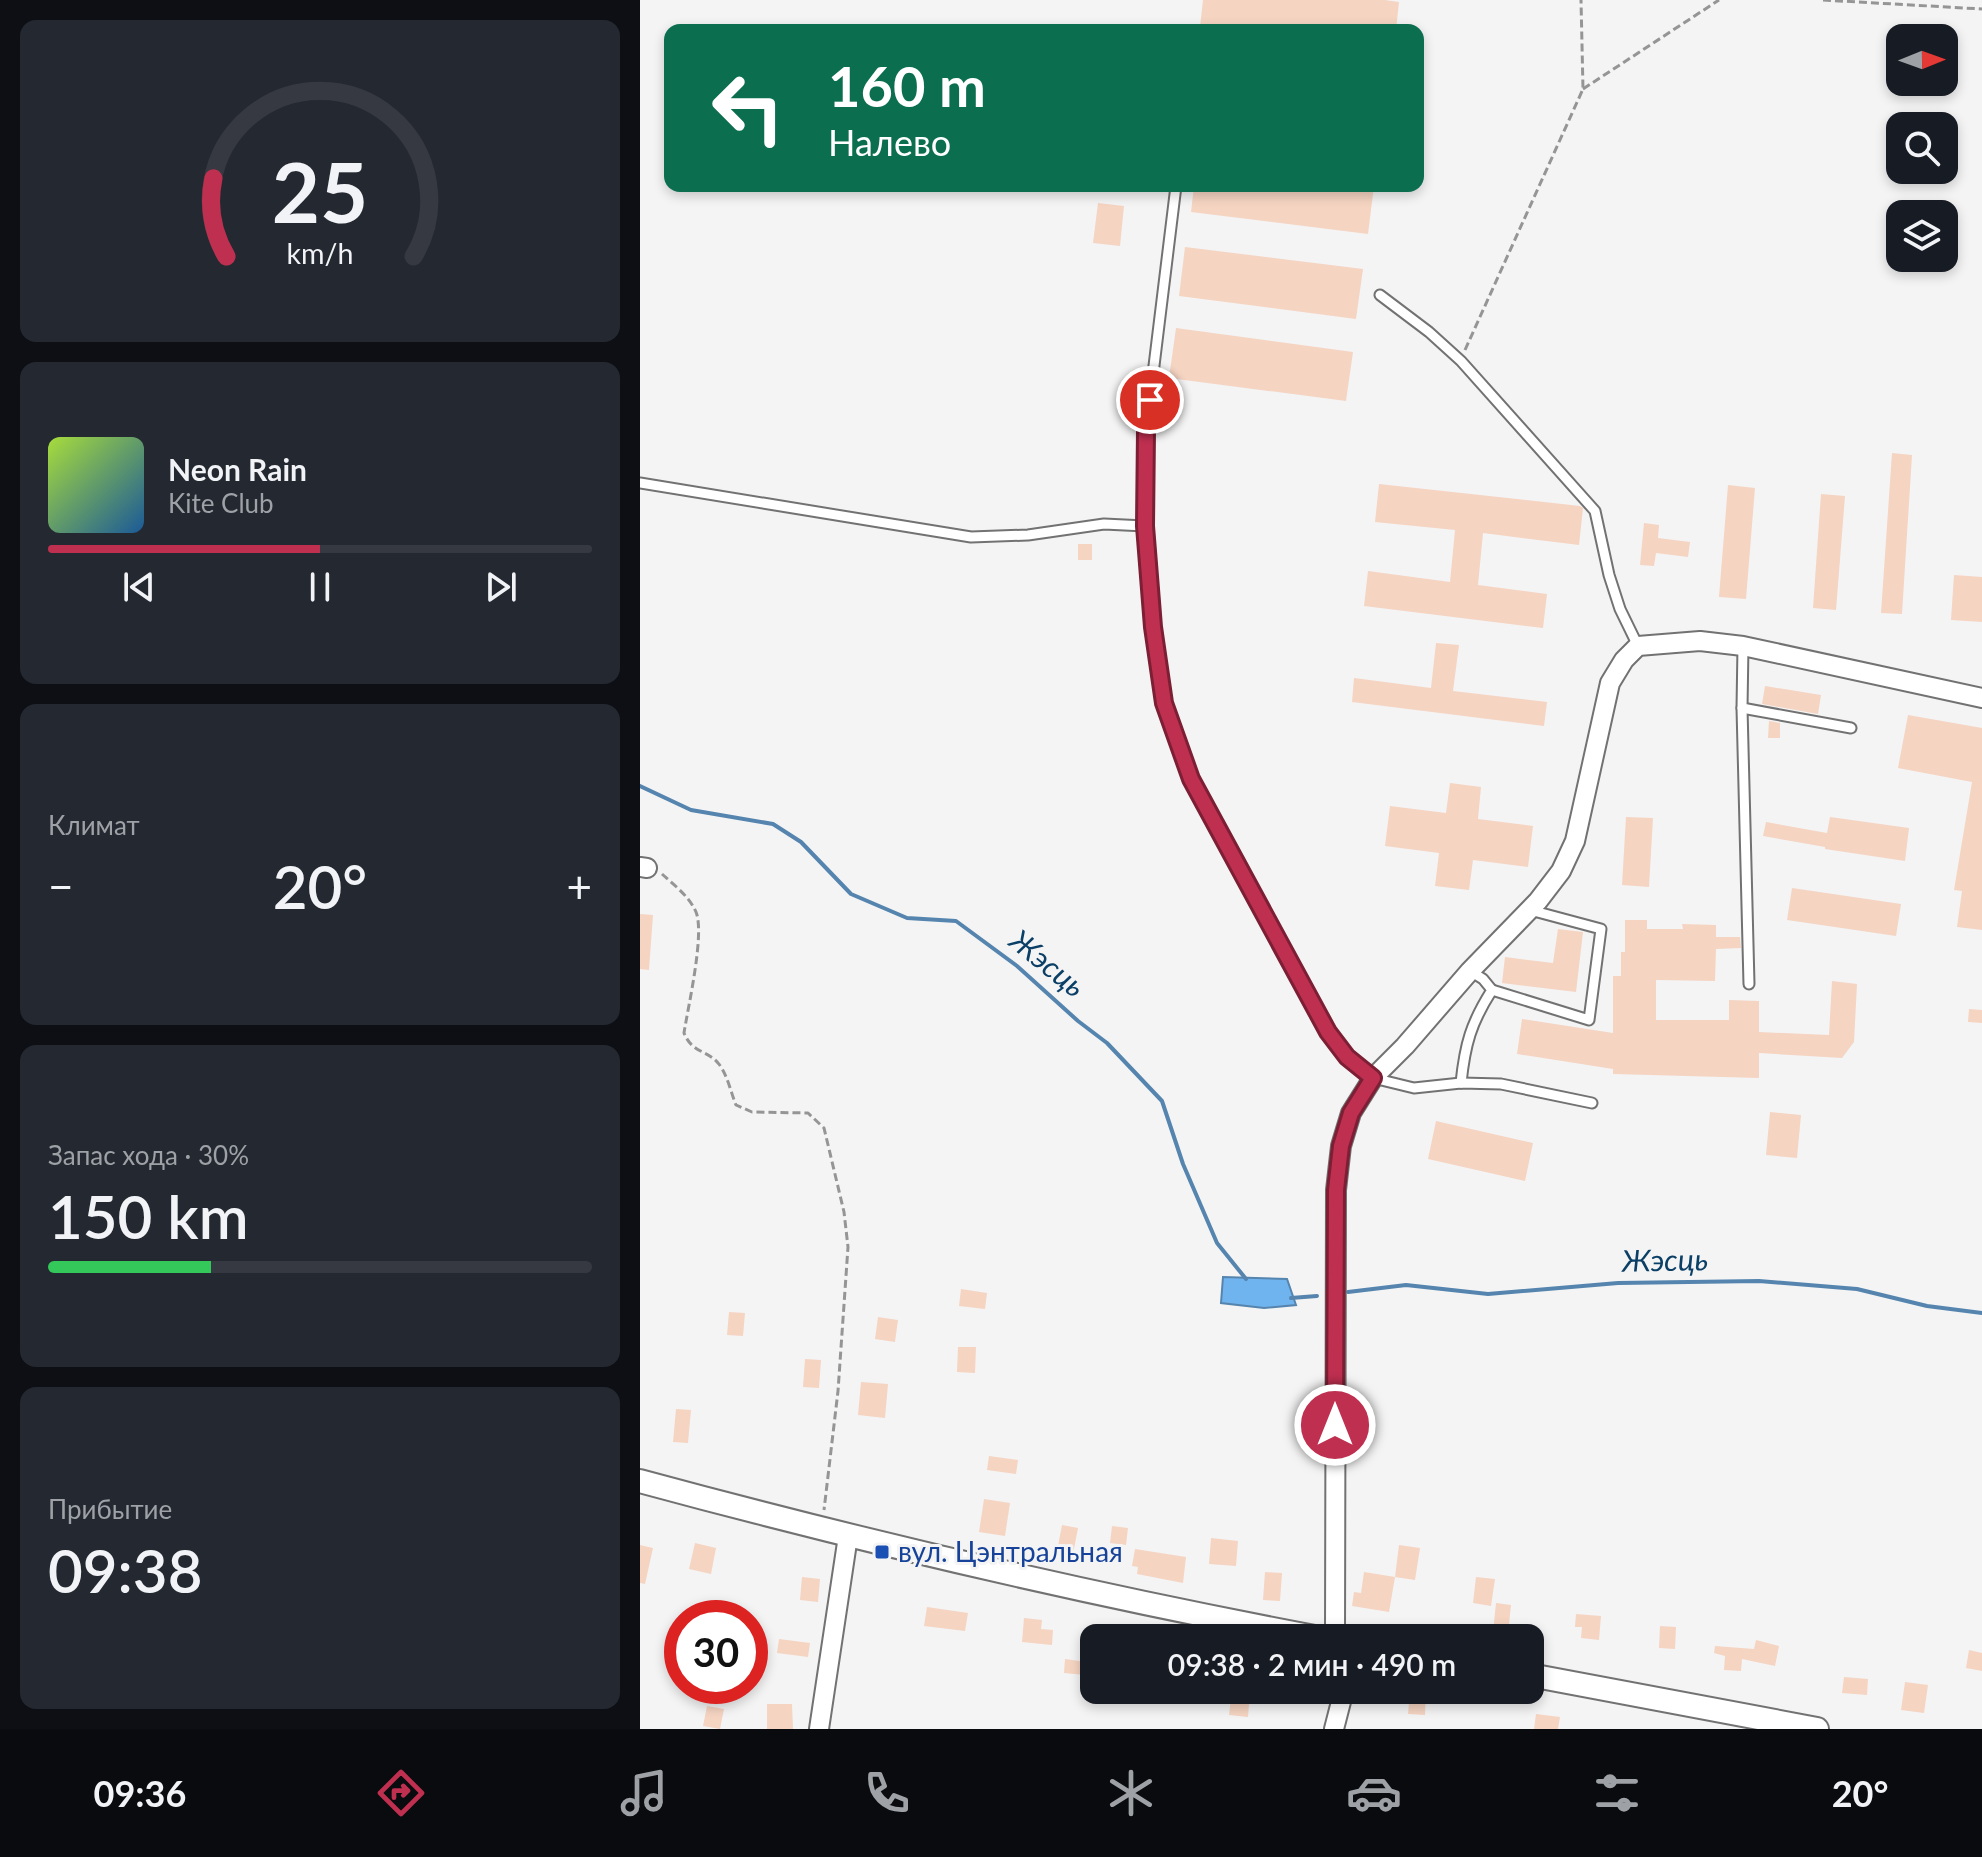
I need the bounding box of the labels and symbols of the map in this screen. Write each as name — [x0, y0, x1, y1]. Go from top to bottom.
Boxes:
north arrow — [1886, 24, 1958, 96]
pin — [1116, 366, 1184, 434]
water label: Жэсць — [1003, 921, 1093, 1004]
water label: Жэсць — [1620, 1240, 1708, 1278]
position arrow — [1293, 1383, 1377, 1467]
place label: вул. Цэнтральная — [898, 1534, 1123, 1568]
marker: вул. Цэнтральная — [873, 1543, 891, 1561]
speed limit sign: 30 — [664, 1600, 768, 1704]

